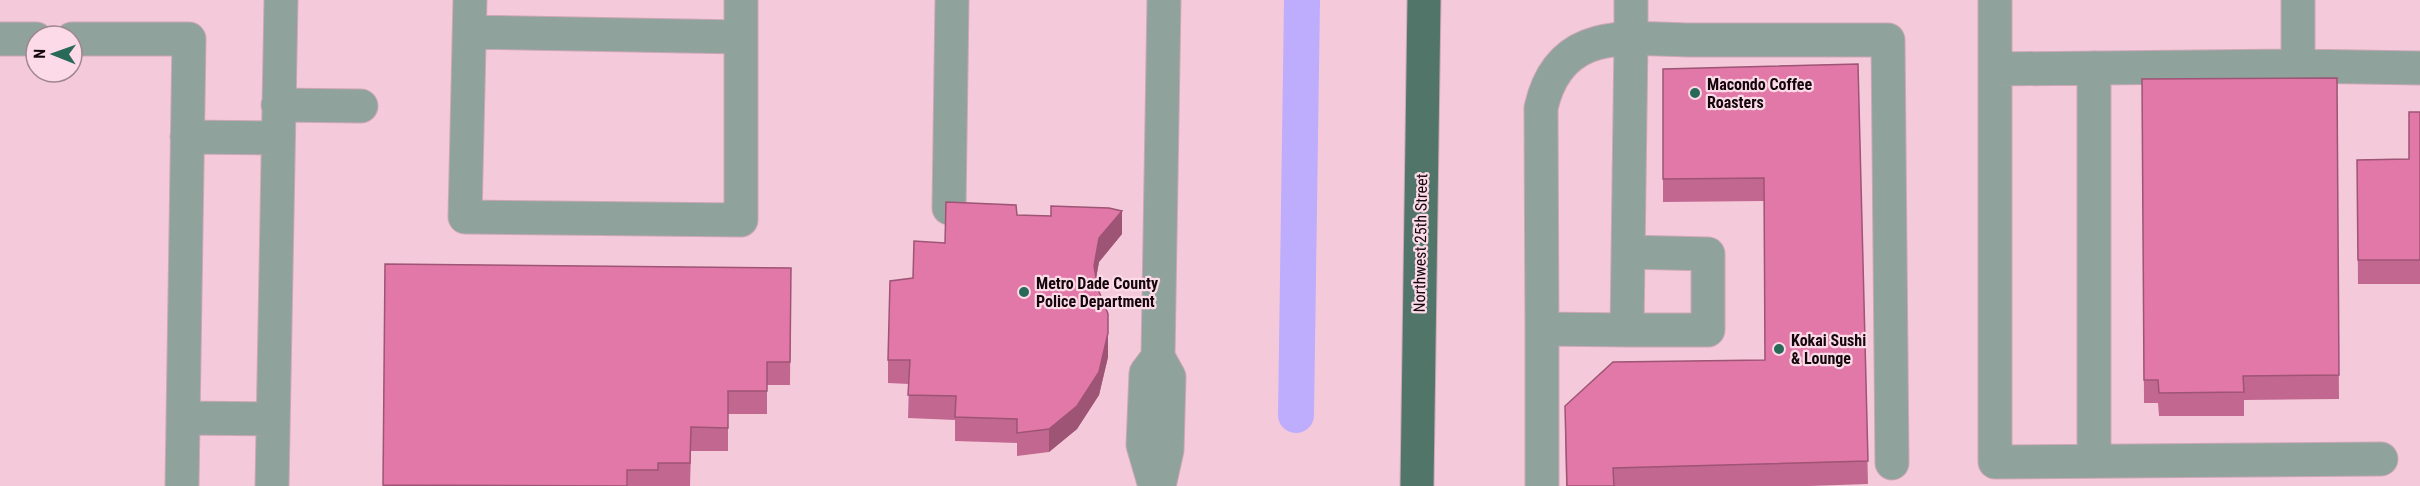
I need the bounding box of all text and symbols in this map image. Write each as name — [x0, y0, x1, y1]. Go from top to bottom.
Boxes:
north arrow — [24, 24, 84, 84]
text: N — [30, 49, 49, 59]
place label: Macondo Coffee Roasters — [1707, 75, 1812, 112]
marker: Macondo Coffee Roasters — [1688, 86, 1702, 100]
street label: Northwest 25th Street — [1410, 173, 1431, 313]
place label: Metro Dade County Police Department — [1036, 274, 1158, 311]
marker: Metro Dade County Police Department — [1017, 285, 1031, 299]
place label: Kokai Sushi & Lounge — [1791, 331, 1866, 368]
marker: Kokai Sushi & Lounge — [1772, 342, 1786, 356]

